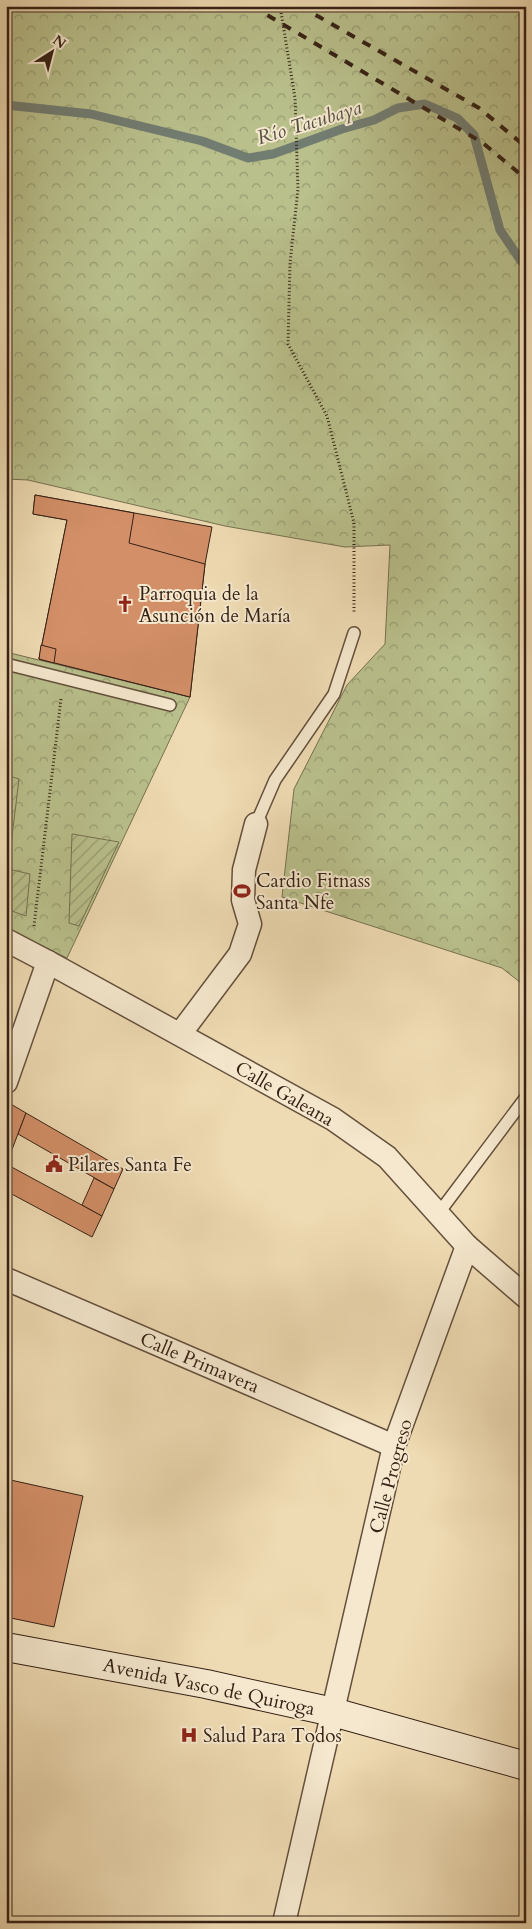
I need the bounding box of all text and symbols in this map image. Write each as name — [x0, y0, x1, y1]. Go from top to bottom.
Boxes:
north arrow — [28, 28, 78, 78]
text: N — [49, 31, 70, 53]
water label: Río Tacubaya — [253, 94, 365, 151]
place label: Parroquia de la Asunción de María — [139, 581, 291, 629]
church icon: Parroquia de la Asunción de María — [115, 594, 135, 614]
place label: Cardio Fitnass Santa Nfe — [256, 868, 370, 916]
sports icon: Cardio Fitnass Santa Nfe — [232, 881, 252, 901]
street label: Calle Galeana — [230, 1055, 339, 1133]
place label: Pilares Santa Fe — [68, 1152, 192, 1178]
public building icon: Pilares Santa Fe — [44, 1154, 64, 1174]
street label: Calle Primavera — [136, 1326, 263, 1400]
street label: Calle Progreso — [363, 1416, 419, 1536]
street label: Avenida Vasco de Quiroga — [100, 1652, 317, 1722]
place label: Salud Para Todos — [203, 1723, 342, 1749]
hospital icon: Salud Para Todos — [179, 1725, 199, 1745]

